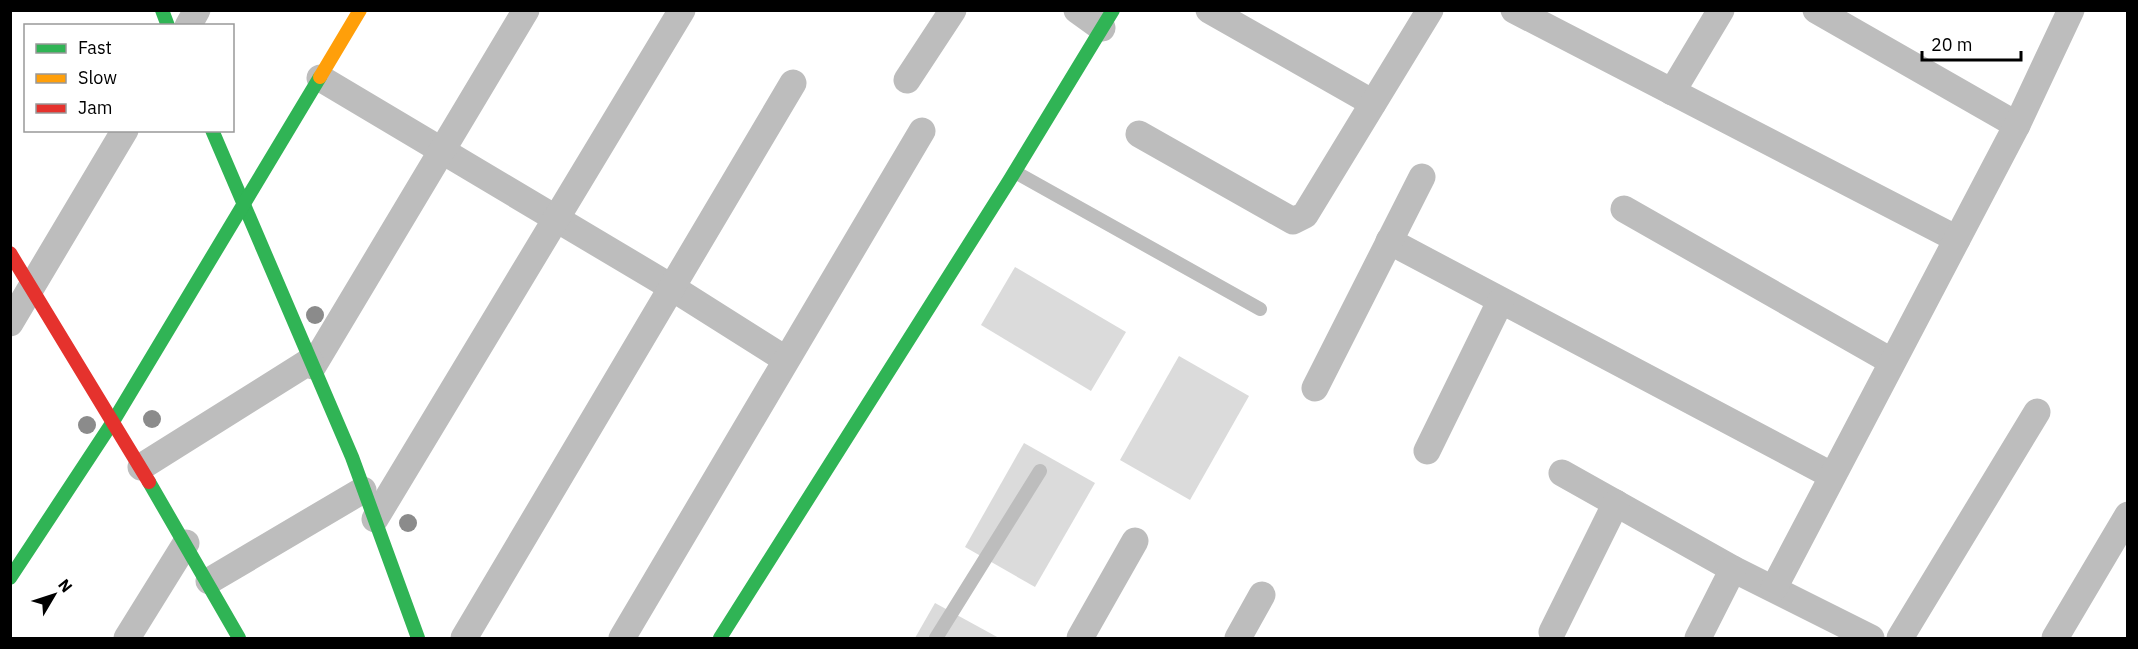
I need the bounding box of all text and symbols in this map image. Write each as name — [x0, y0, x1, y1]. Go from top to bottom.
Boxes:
legend — [24, 24, 234, 132]
scale bar — [1922, 24, 2021, 62]
text: 20 m — [1931, 33, 1973, 56]
text: Fast — [78, 36, 112, 59]
text: Slow — [78, 66, 117, 89]
text: Jam — [78, 96, 113, 119]
north arrow — [24, 565, 84, 625]
text: N — [54, 575, 77, 596]

